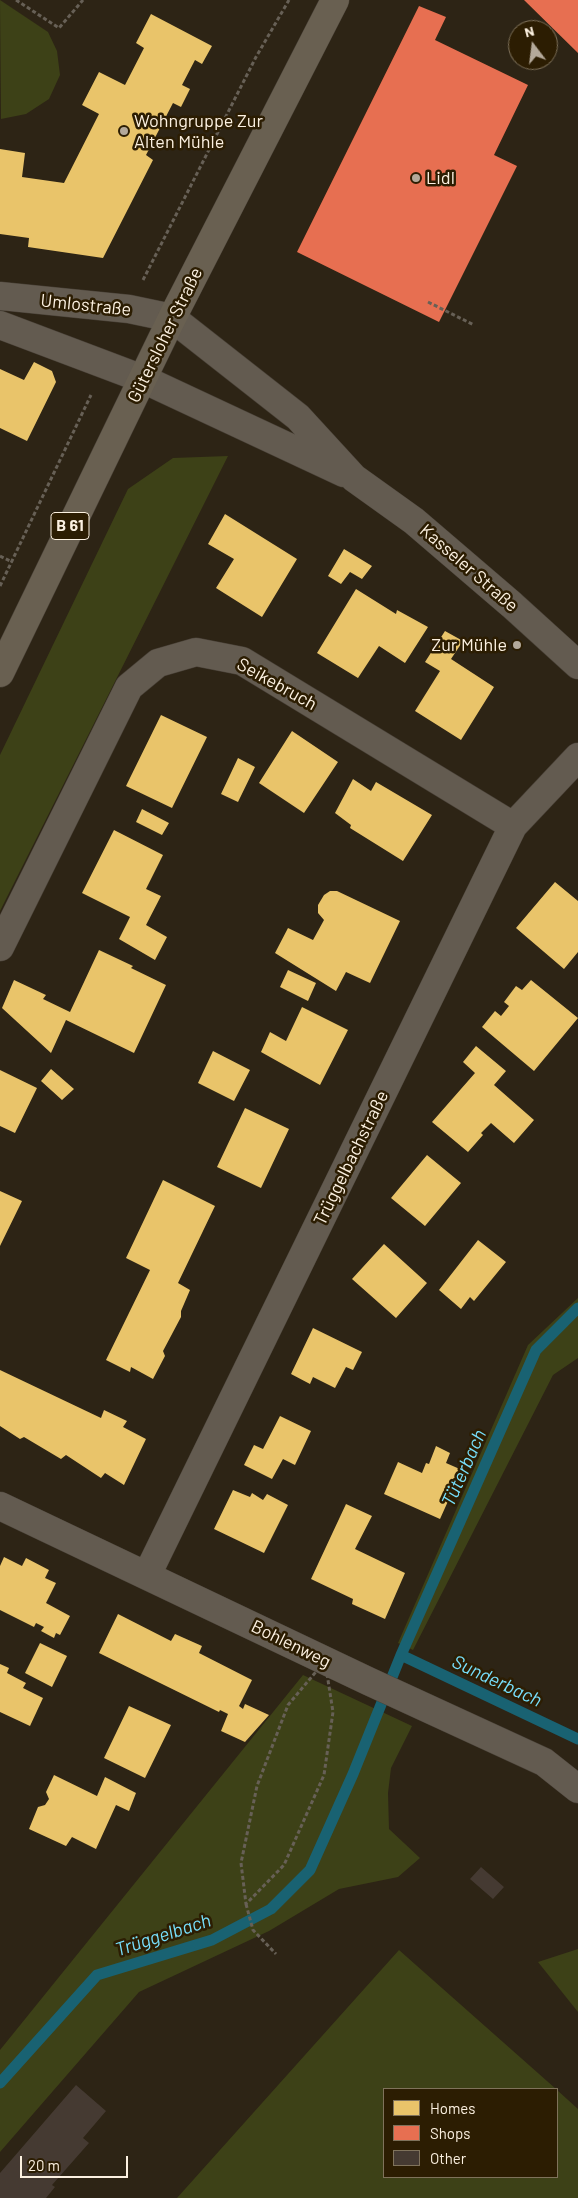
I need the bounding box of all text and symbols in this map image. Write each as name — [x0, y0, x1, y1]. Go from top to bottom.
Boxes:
north arrow — [508, 20, 558, 70]
text: N — [523, 22, 536, 40]
place label: Wohngruppe Zur Alten Mühle — [134, 110, 263, 152]
marker: Wohngruppe Zur Alten Mühle — [118, 125, 130, 137]
place label: Lidl — [426, 167, 455, 189]
marker: Lidl — [410, 172, 422, 184]
street label: Gütersloher Straße — [123, 264, 207, 406]
street label: Umlostraße — [40, 290, 132, 320]
road number: B 61 — [51, 512, 89, 540]
street label: Kasseler Straße — [415, 519, 523, 617]
place label: Zur Mühle — [431, 634, 507, 656]
marker: Zur Mühle — [511, 639, 523, 651]
street label: Seikebruch — [233, 653, 321, 715]
street label: Trüggelbachstraße — [309, 1087, 393, 1229]
water label: Tüterbach — [437, 1426, 491, 1510]
street label: Bohlenweg — [248, 1615, 334, 1673]
water label: Sunderbach — [448, 1650, 546, 1712]
water label: Trüggelbach — [112, 1909, 214, 1961]
legend — [383, 2088, 558, 2178]
text: Homes — [430, 2099, 475, 2117]
text: Shops — [430, 2124, 470, 2142]
scale bar — [22, 2146, 130, 2178]
text: Other — [430, 2149, 466, 2167]
text: 20 m — [28, 2156, 60, 2174]

